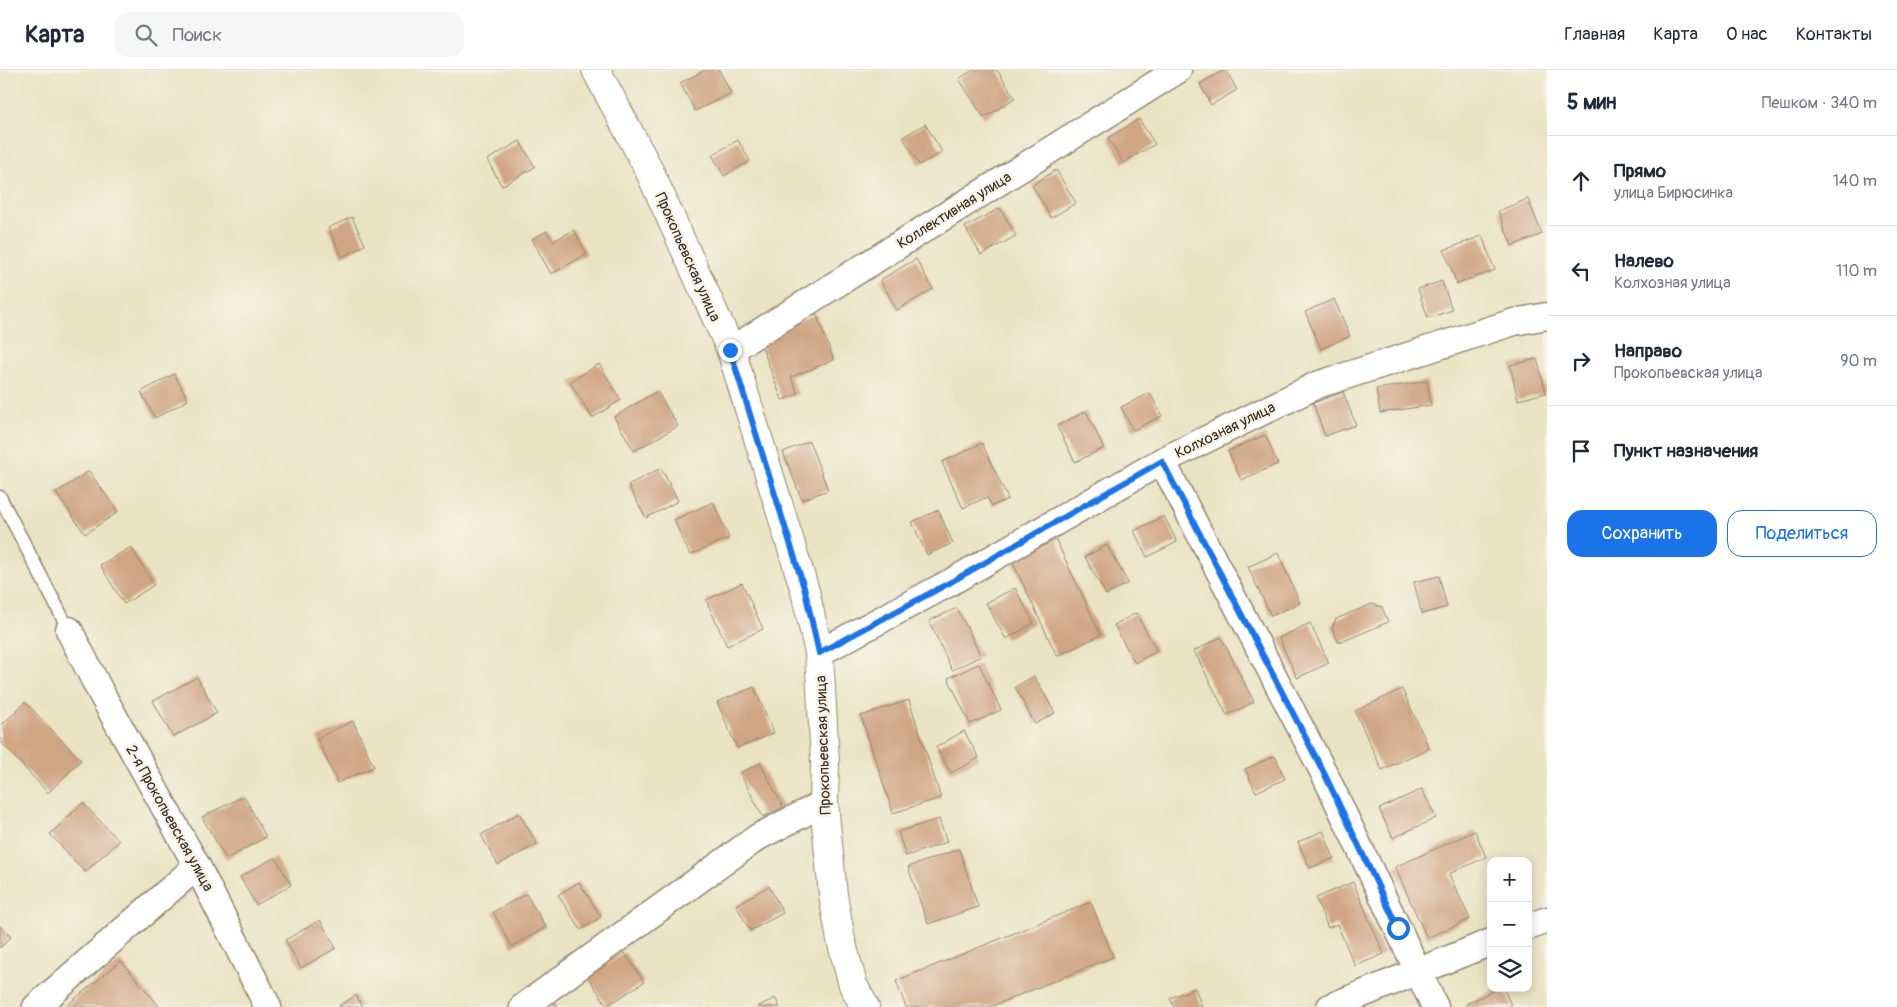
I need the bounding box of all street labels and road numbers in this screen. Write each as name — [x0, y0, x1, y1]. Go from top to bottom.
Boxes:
street label: Коллективная улица — [894, 168, 1015, 253]
street label: Прокопьевская улица — [651, 190, 725, 325]
street label: Колхозная улица — [1172, 398, 1279, 463]
street label: Прокопьевская улица — [812, 675, 835, 815]
street label: 2-я Прокопьевская улица — [121, 742, 218, 895]

